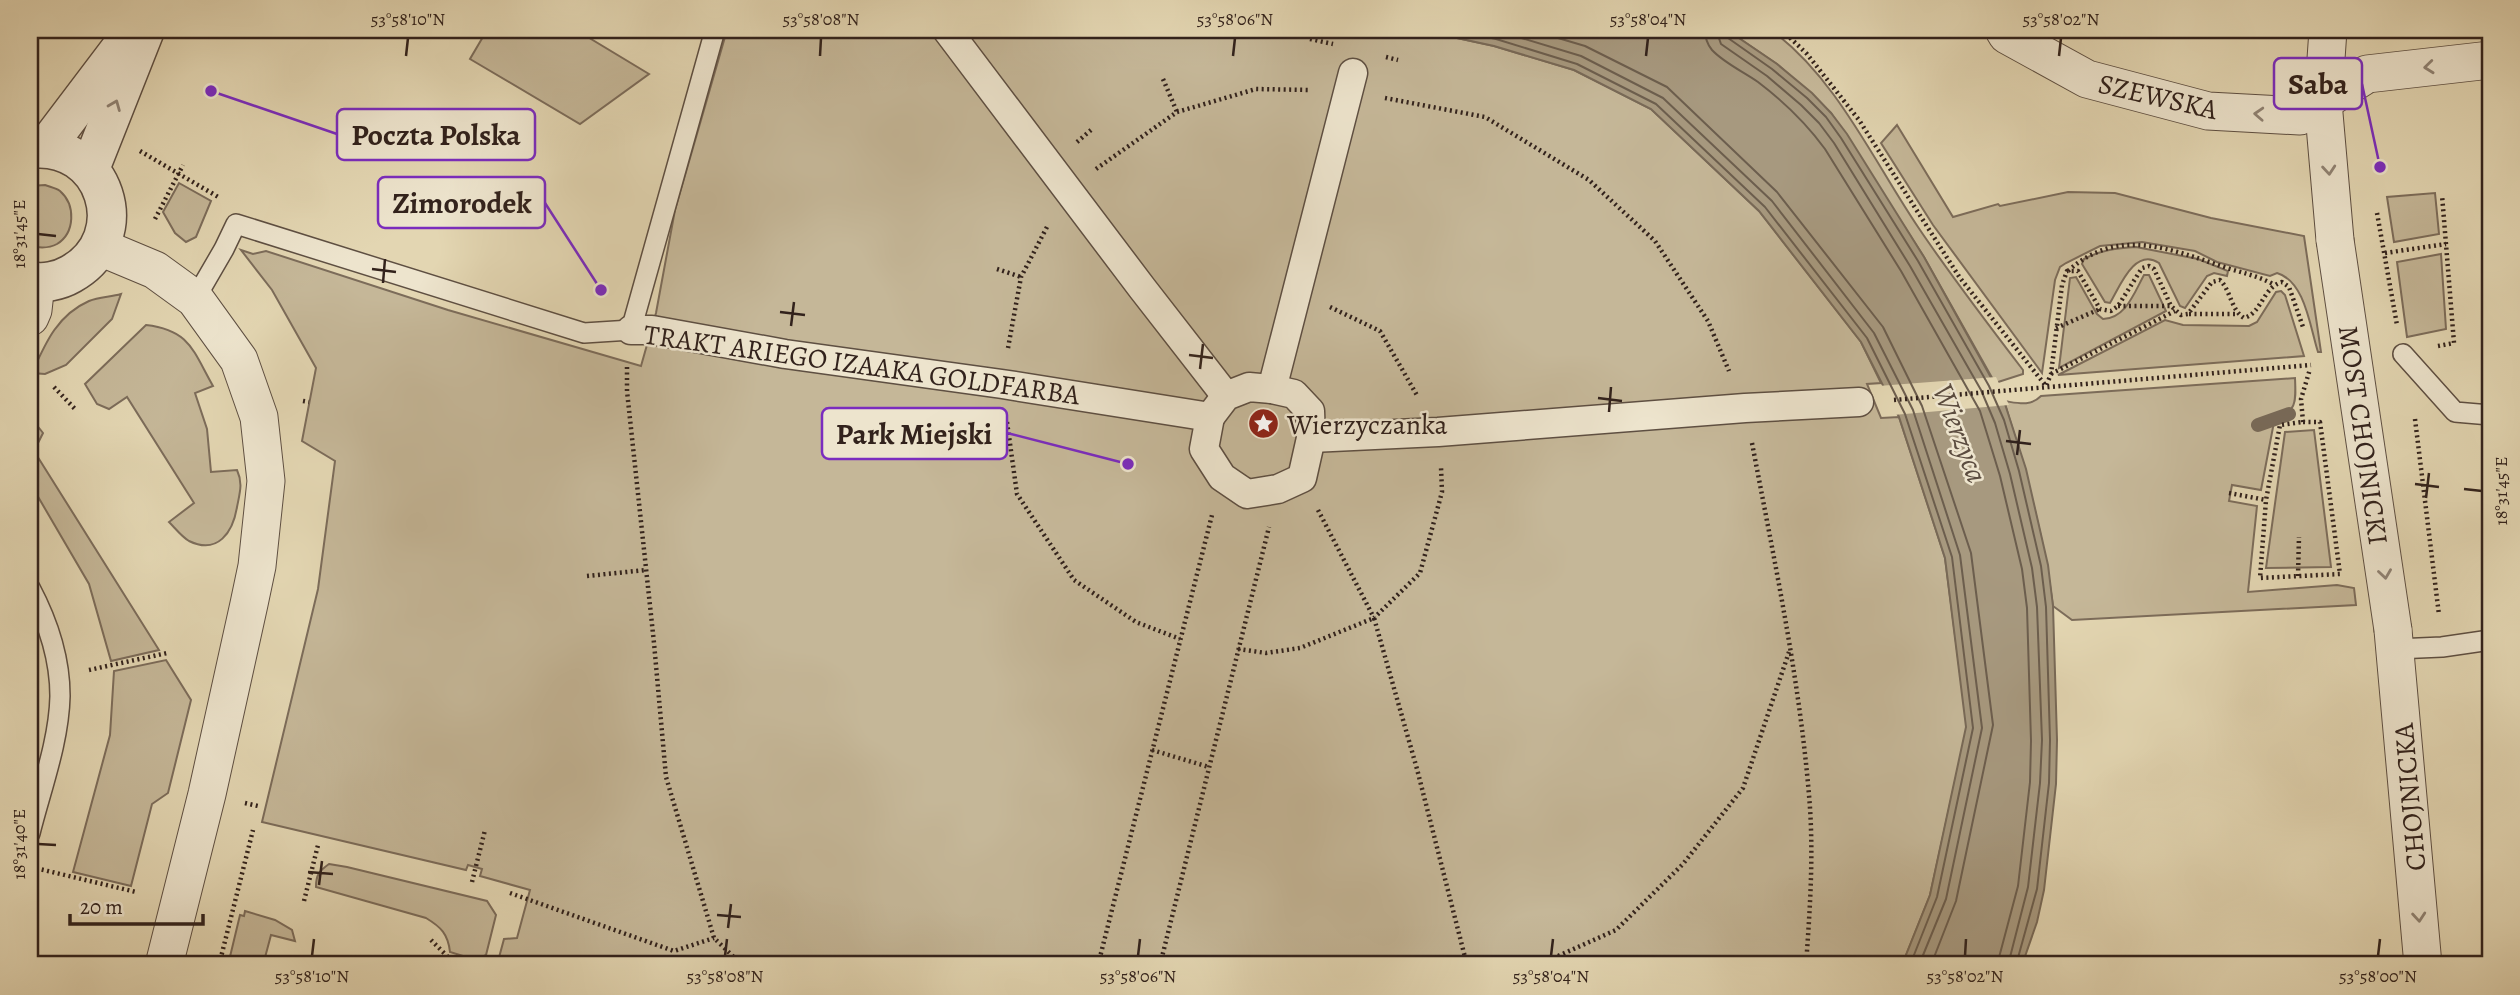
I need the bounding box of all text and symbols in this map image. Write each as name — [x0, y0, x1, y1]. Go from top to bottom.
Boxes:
text: 53°58'10"N — [371, 7, 445, 31]
text: 53°58'08"N — [783, 7, 860, 31]
text: 53°58'06"N — [1197, 7, 1273, 31]
text: 53°58'04"N — [1610, 7, 1686, 31]
text: 53°58'02"N — [2023, 7, 2099, 31]
callout: Saba — [2274, 58, 2362, 109]
one-way arrow — [2423, 60, 2434, 75]
text: Saba — [2288, 64, 2349, 104]
street label: SZEWSKA — [2094, 65, 2222, 129]
one-way arrow — [107, 100, 121, 112]
one-way arrow — [2253, 107, 2264, 122]
callout: Poczta Polska — [337, 109, 535, 160]
text: Poczta Polska — [351, 115, 521, 155]
one-way arrow — [2321, 165, 2336, 176]
callout: Zimorodek — [378, 177, 545, 228]
text: Zimorodek — [392, 183, 532, 223]
text: 18°31'45"E — [7, 199, 31, 269]
street label: TRAKT ARIEGO IZAAKA GOLDFARBA — [641, 316, 1083, 415]
street label: MOST CHOJNICKI — [2329, 323, 2397, 547]
water label: Wierzyca — [1923, 378, 1997, 488]
place label: Wierzyczanka — [1286, 406, 1448, 444]
place icon: Wierzyczanka — [1247, 407, 1281, 441]
callout: Park Miejski — [822, 408, 1007, 459]
text: Park Miejski — [836, 414, 992, 454]
text: 18°31'45"E — [2489, 456, 2513, 526]
one-way arrow — [2377, 568, 2392, 580]
street label: CHOJNICKA — [2385, 721, 2435, 872]
text: 18°31'40"E — [7, 809, 31, 879]
scale bar — [70, 883, 203, 927]
text: 20 m — [80, 893, 123, 921]
one-way arrow — [2411, 912, 2426, 923]
text: 53°58'10"N — [275, 964, 349, 988]
text: 53°58'08"N — [687, 964, 764, 988]
text: 53°58'06"N — [1100, 964, 1176, 988]
text: 53°58'04"N — [1513, 964, 1589, 988]
text: 53°58'02"N — [1927, 964, 2003, 988]
text: 53°58'00"N — [2339, 964, 2417, 988]

